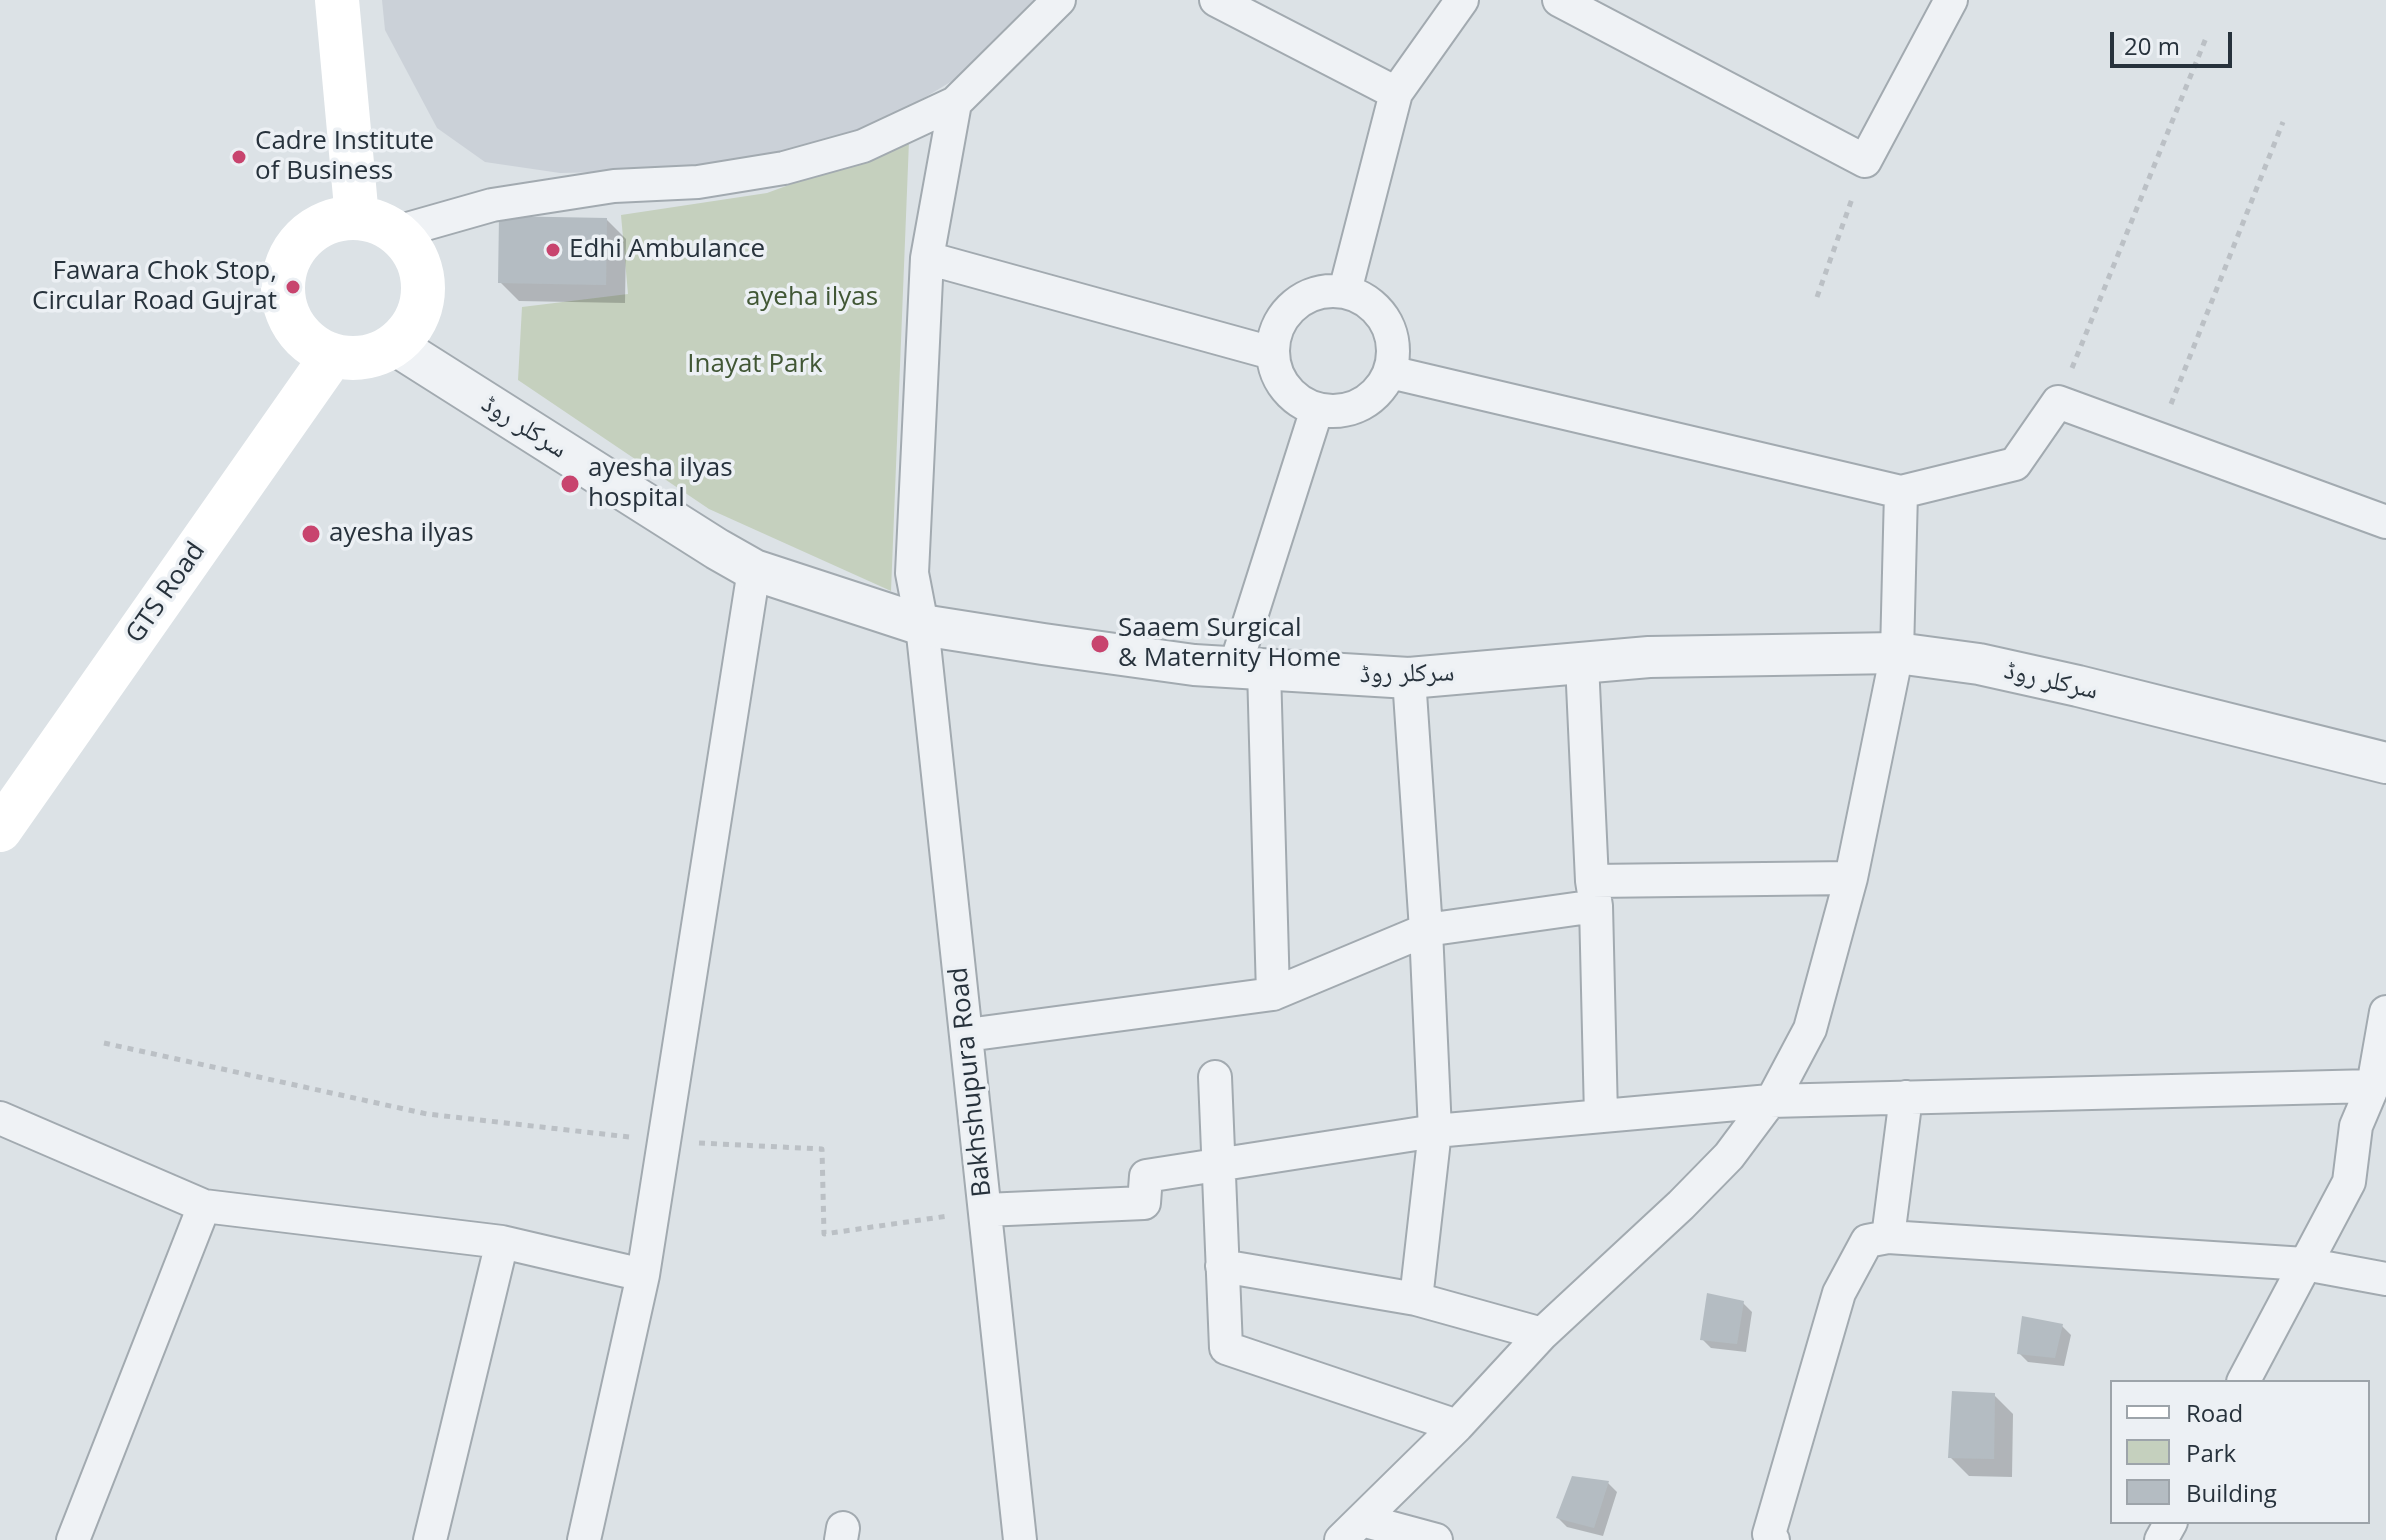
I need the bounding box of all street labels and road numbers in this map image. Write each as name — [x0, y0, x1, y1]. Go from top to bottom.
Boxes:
street label: سرکلر روڈ — [475, 389, 573, 465]
street label: GTS Road — [120, 536, 212, 650]
street label: سرکلر روڈ — [2001, 655, 2101, 707]
street label: سرکلر روڈ — [1359, 658, 1455, 690]
street label: Bakhshupura Road — [943, 966, 999, 1198]

